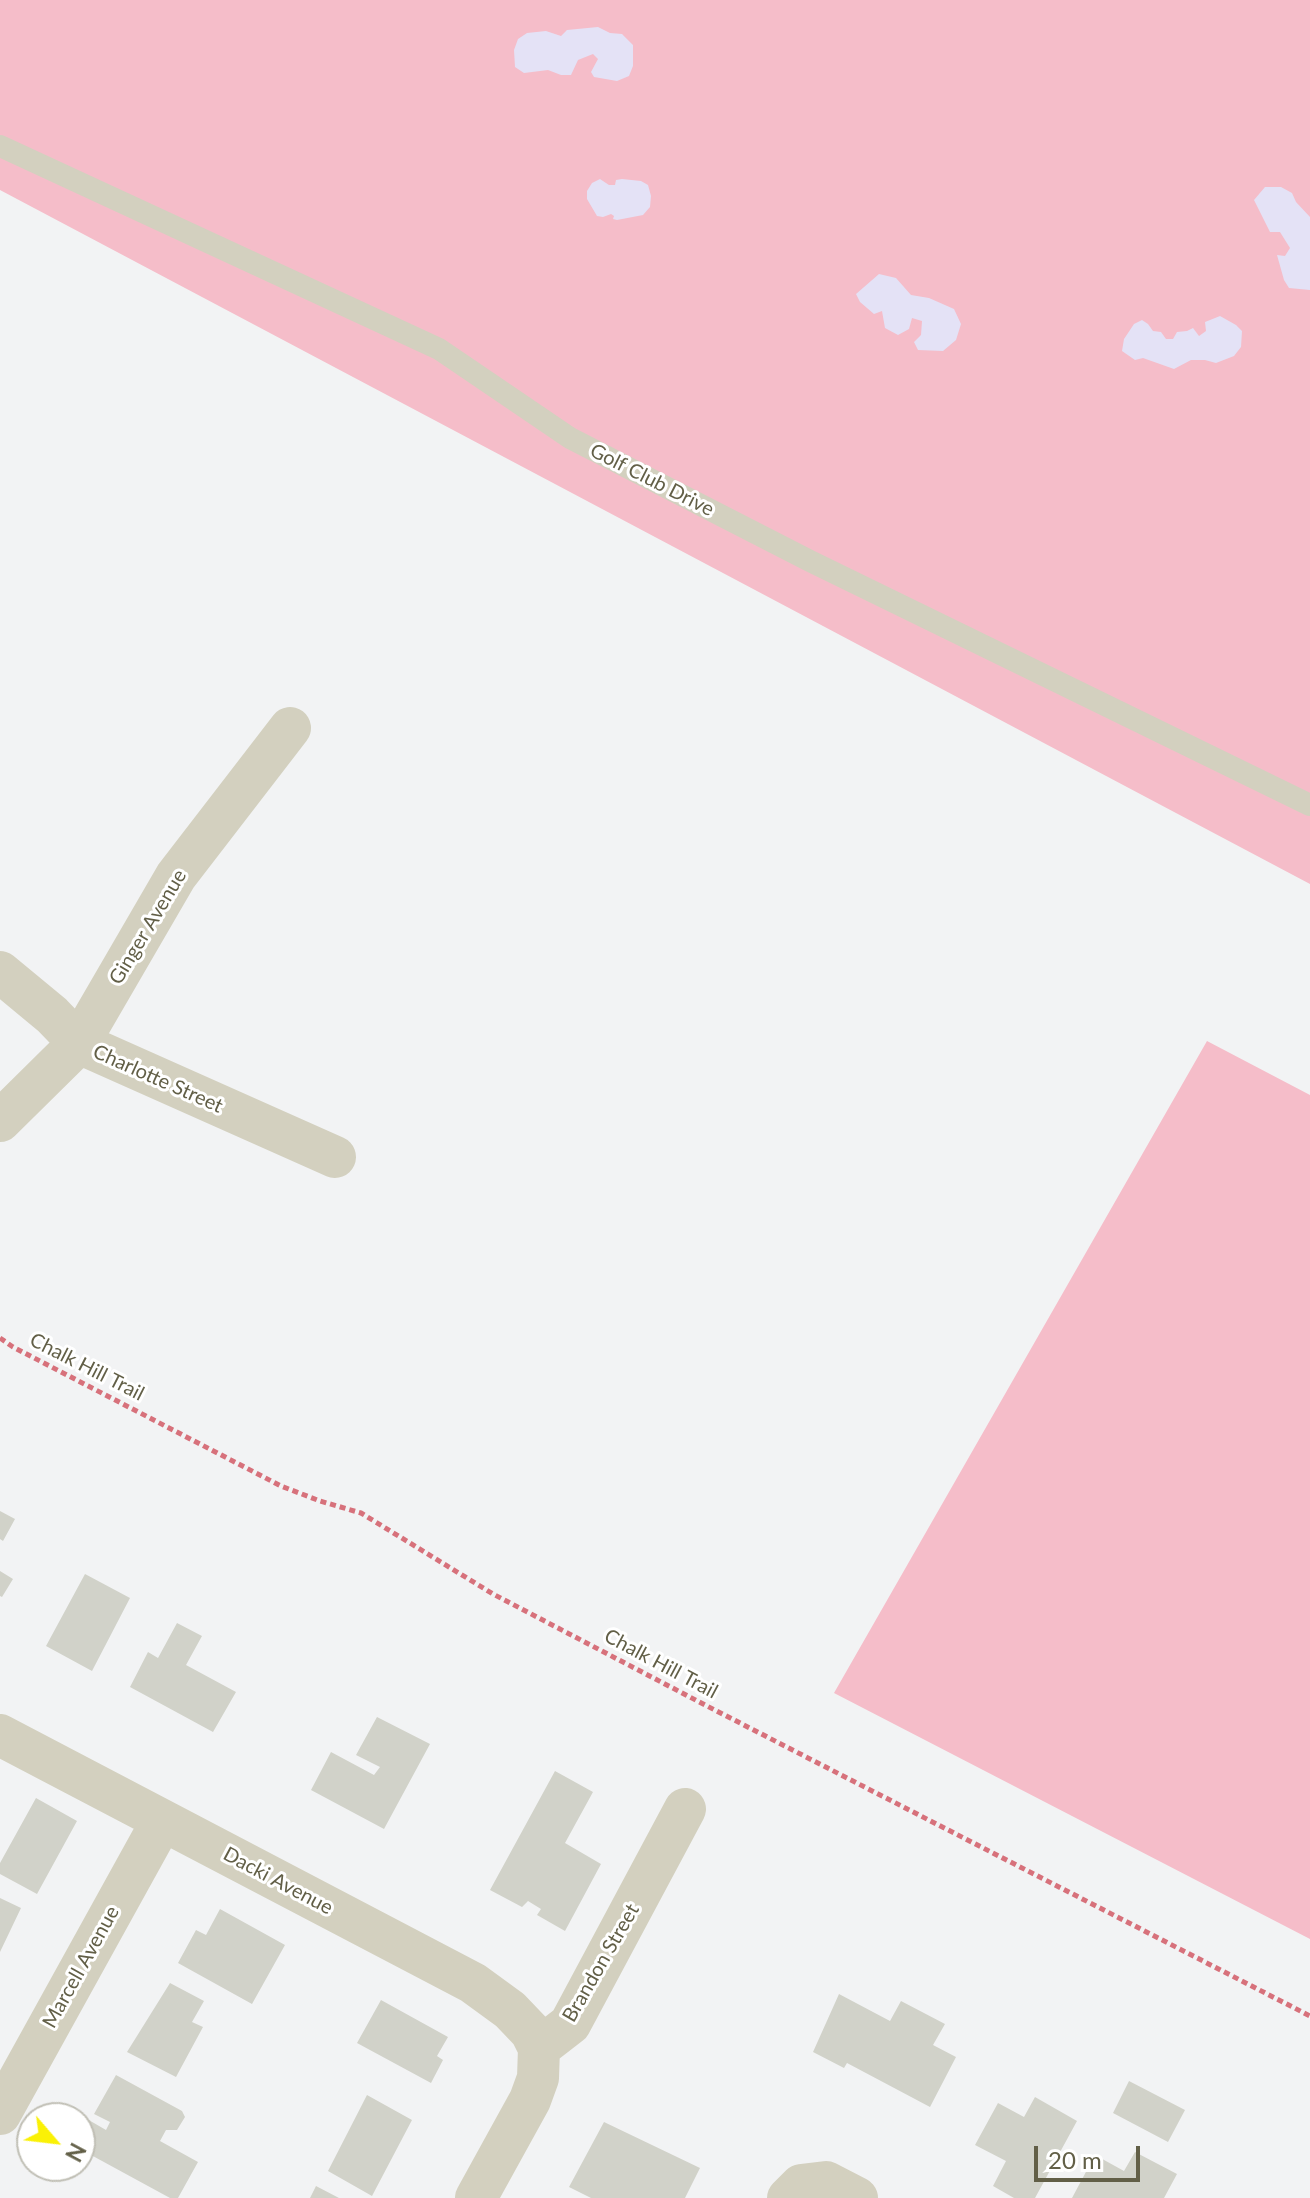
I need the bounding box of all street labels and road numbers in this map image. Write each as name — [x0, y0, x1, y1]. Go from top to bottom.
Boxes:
street label: Golf Club Drive — [586, 438, 718, 522]
street label: Ginger Avenue — [104, 865, 192, 989]
street label: Charlotte Street — [89, 1040, 227, 1118]
street label: Chalk Hill Trail — [26, 1328, 148, 1406]
street label: Chalk Hill Trail — [600, 1624, 722, 1704]
street label: Dacki Avenue — [219, 1842, 337, 1920]
street label: Brandon Street — [558, 1900, 644, 2026]
street label: Marcell Avenue — [38, 1902, 124, 2032]

